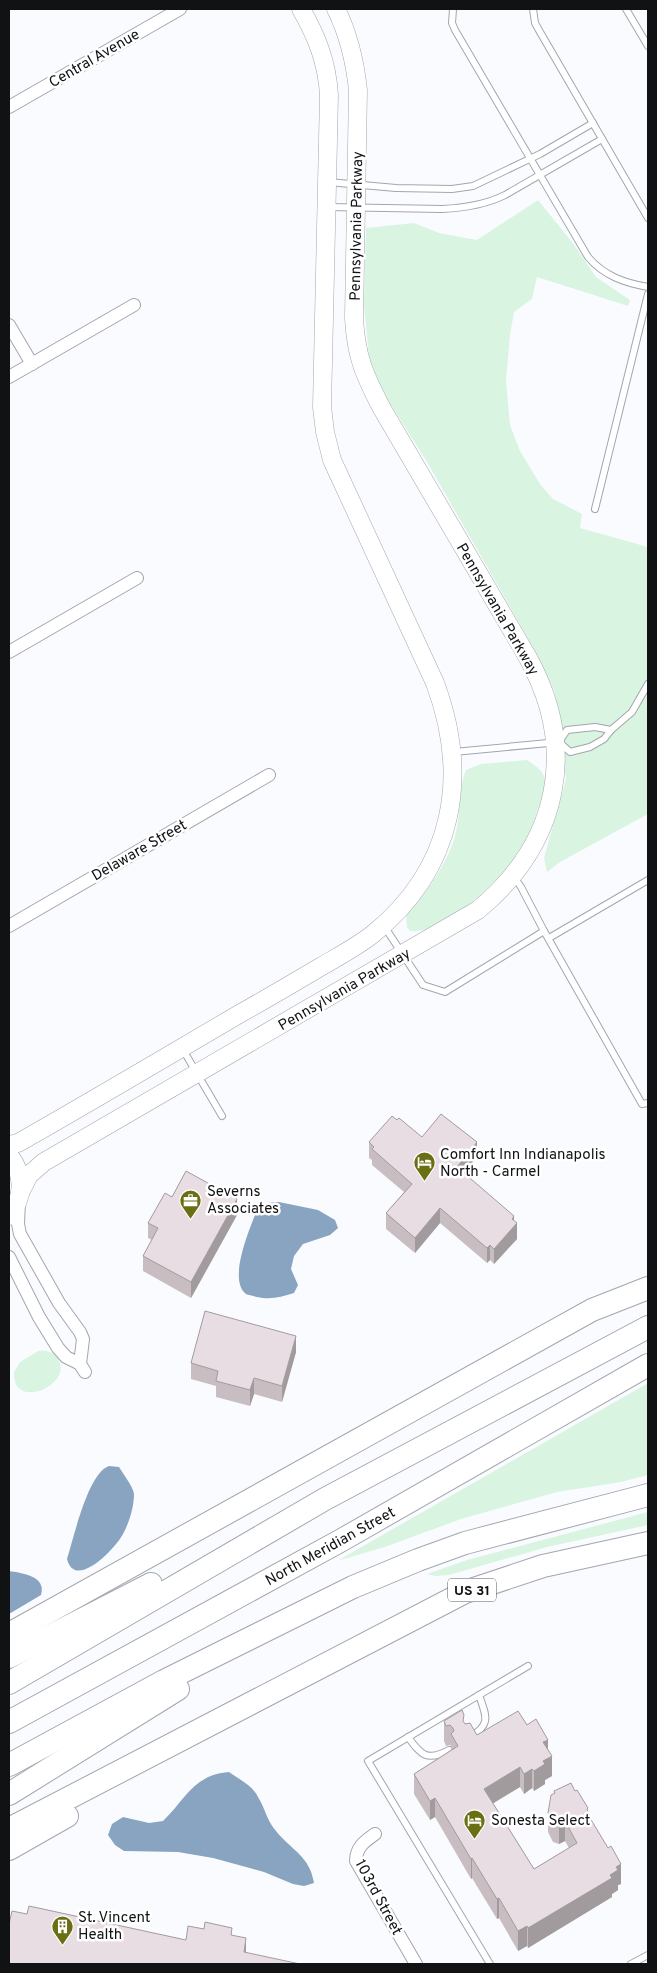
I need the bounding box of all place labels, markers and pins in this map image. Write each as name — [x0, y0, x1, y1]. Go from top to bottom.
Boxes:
place label: Comfort Inn Indianapolis North - Carmel — [440, 1146, 605, 1182]
hotel icon: Comfort Inn Indianapolis North - Carmel — [412, 1151, 436, 1182]
place label: Severns Associates — [207, 1183, 279, 1219]
office icon: Severns Associates — [179, 1188, 203, 1219]
hotel icon: Sonesta Select — [463, 1808, 487, 1839]
place label: Sonesta Select — [491, 1812, 591, 1831]
place label: St. Vincent Health — [78, 1909, 151, 1945]
building icon: St. Vincent Health — [50, 1914, 74, 1945]

